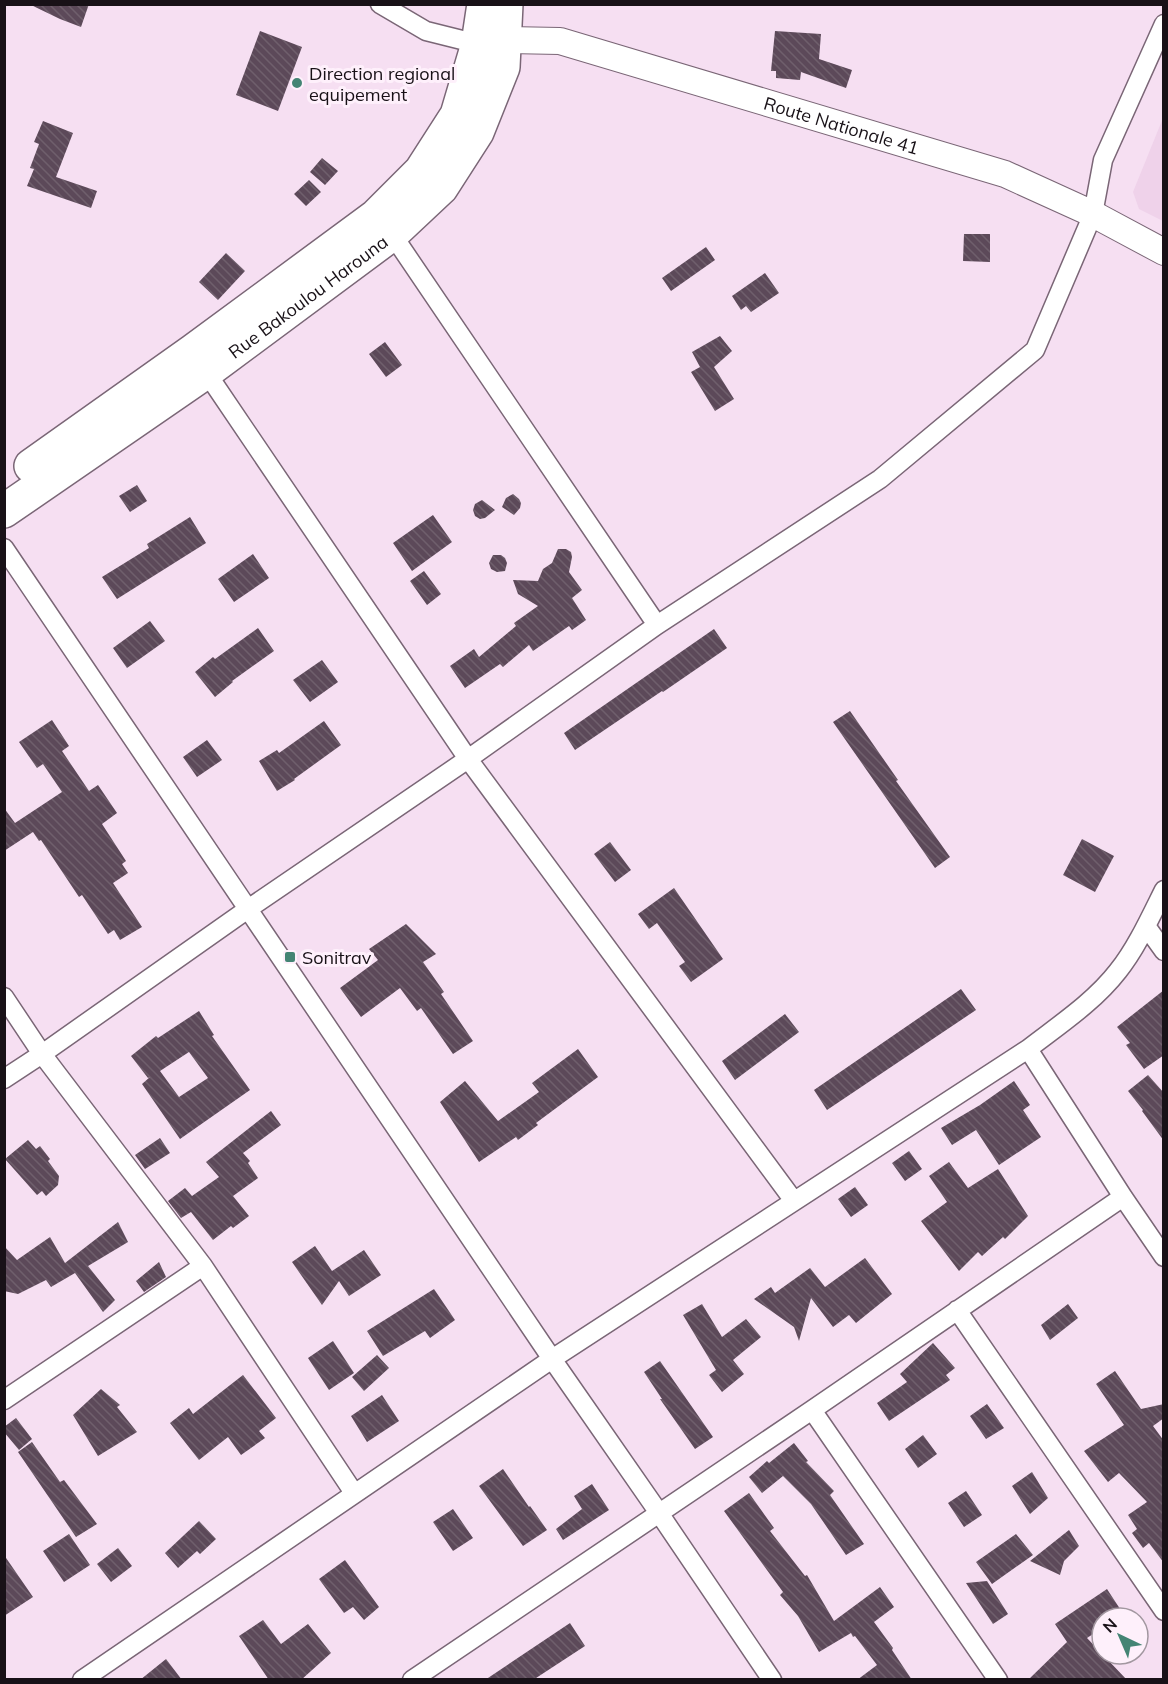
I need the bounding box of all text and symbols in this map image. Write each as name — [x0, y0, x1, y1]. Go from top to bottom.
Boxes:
place label: Direction regional equipement — [309, 62, 455, 106]
marker: Direction regional equipement — [290, 76, 304, 90]
street label: Route Nationale 41 — [761, 91, 922, 159]
street label: Rue Bakoulou Harouna — [224, 230, 392, 363]
place label: Sonitrav — [302, 946, 372, 969]
marker: Sonitrav — [283, 950, 297, 964]
north arrow — [1090, 1606, 1150, 1666]
text: N — [1098, 1614, 1121, 1637]

